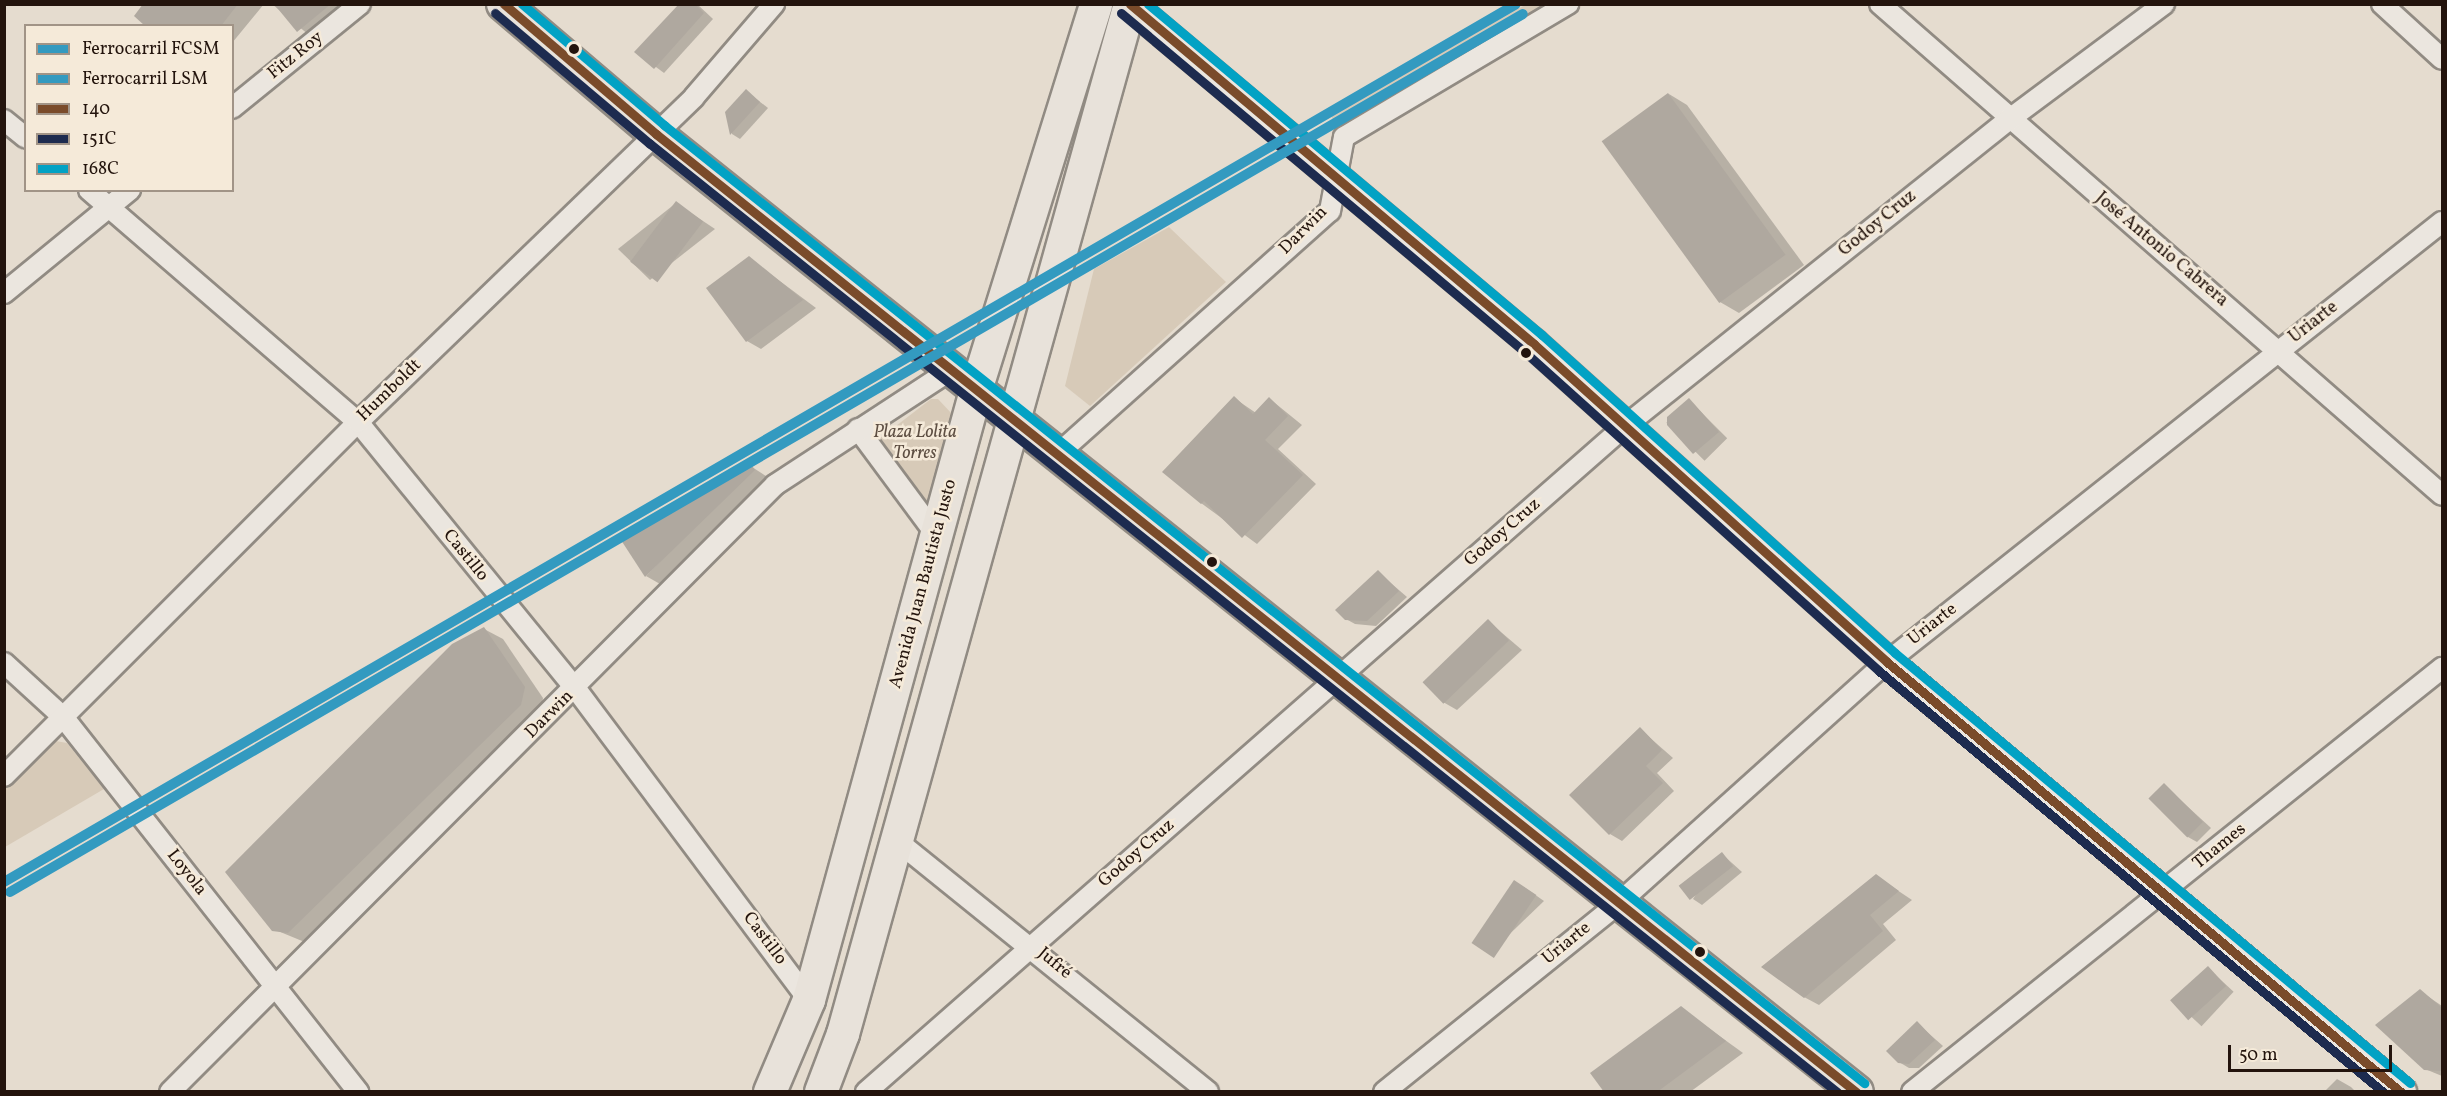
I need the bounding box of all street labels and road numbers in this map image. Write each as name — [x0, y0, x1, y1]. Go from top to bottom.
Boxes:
street label: Fitz Roy — [264, 27, 328, 85]
street label: Godoy Cruz — [1835, 186, 1921, 262]
street label: José Antonio Cabrera — [2090, 188, 2232, 312]
street label: Darwin — [1275, 202, 1333, 260]
street label: Uriarte — [2285, 297, 2343, 349]
street label: Humboldt — [353, 355, 427, 427]
street label: Avenida Juan Bautista Justo — [886, 477, 962, 691]
street label: Godoy Cruz — [1460, 494, 1546, 572]
street label: Castillo — [438, 526, 492, 586]
street label: Uriarte — [1904, 599, 1962, 651]
street label: Darwin — [521, 686, 579, 744]
street label: Godoy Cruz — [1094, 815, 1180, 893]
street label: Thames — [2189, 819, 2251, 875]
street label: Loyola — [161, 846, 211, 900]
street label: Castillo — [737, 908, 791, 970]
street label: Uriarte — [1538, 918, 1596, 970]
street label: Jufré — [1032, 943, 1076, 985]

